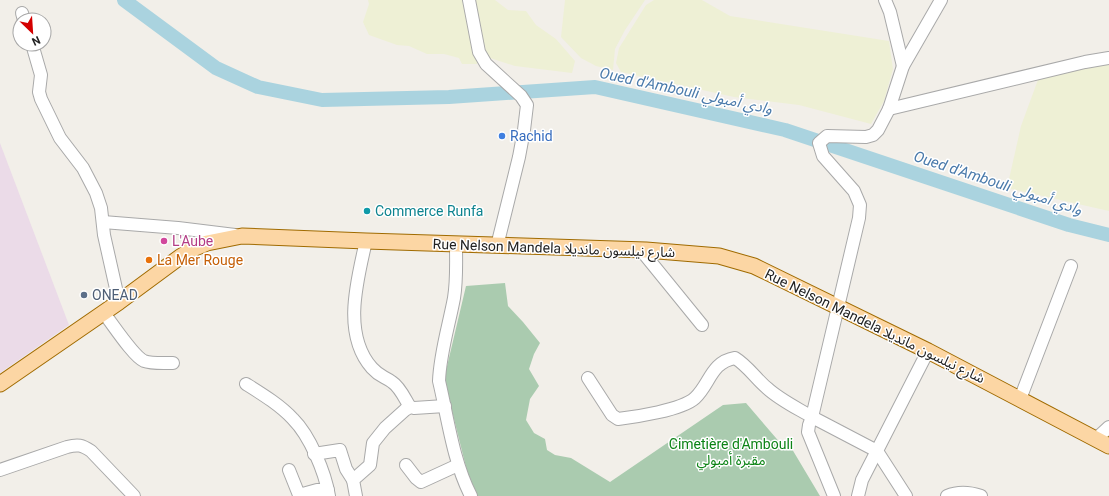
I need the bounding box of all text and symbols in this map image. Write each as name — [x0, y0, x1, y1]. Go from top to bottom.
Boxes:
north arrow — [12, 12, 52, 52]
text: N — [30, 33, 42, 48]
water label: Oued d'Ambouli وادي أمبولي — [597, 63, 774, 121]
place label: Rachid — [510, 128, 553, 144]
marker: Rachid — [497, 131, 507, 141]
water label: Oued d'Ambouli وادي أمبولي — [911, 146, 1085, 221]
place label: Commerce Runfa — [375, 203, 483, 219]
marker: Commerce Runfa — [362, 206, 372, 216]
place label: L'Aube — [172, 233, 213, 249]
marker: L'Aube — [159, 236, 169, 246]
street label: Rue Nelson Mandela شارع نيلسون مانديلا — [432, 236, 676, 263]
place label: La Mer Rouge — [157, 252, 243, 268]
marker: La Mer Rouge — [144, 255, 154, 265]
street label: Rue Nelson Mandela شارع نيلسون مانديلا — [761, 266, 988, 389]
place label: ONEAD — [92, 287, 138, 303]
marker: ONEAD — [79, 290, 89, 300]
park label: Cimetière d'Ambouli مقبرة أمبولي — [669, 436, 793, 471]

